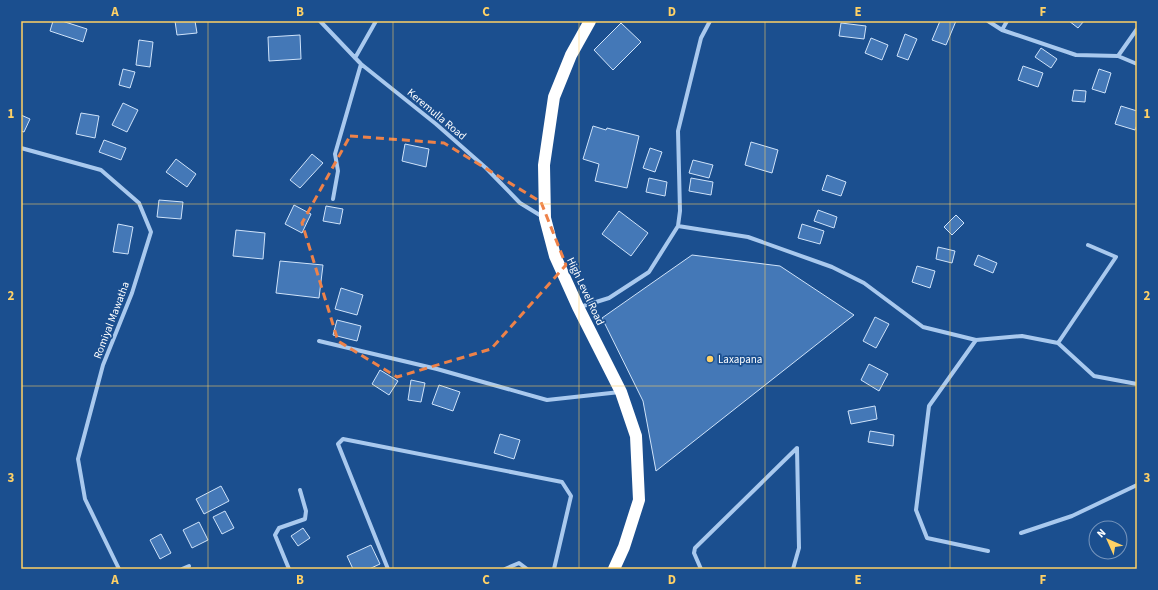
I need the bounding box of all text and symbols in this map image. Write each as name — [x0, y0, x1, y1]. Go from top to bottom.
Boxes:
text: A — [110, 3, 119, 21]
text: B — [296, 3, 304, 21]
text: C — [482, 3, 490, 21]
text: D — [668, 3, 676, 21]
text: E — [854, 3, 862, 21]
text: F — [1040, 3, 1047, 21]
street label: Keremulla Road — [404, 85, 469, 144]
text: 1 — [8, 105, 15, 123]
text: 1 — [1144, 105, 1151, 123]
street label: High Level Road — [563, 255, 608, 328]
street label: Romiyal Mawatha — [90, 279, 133, 361]
text: 2 — [8, 287, 15, 305]
text: 2 — [1144, 287, 1151, 305]
place label: Laxapana — [718, 352, 762, 367]
marker: Laxapana — [705, 354, 715, 364]
text: 3 — [8, 469, 15, 487]
text: 3 — [1144, 469, 1151, 487]
north arrow — [1088, 520, 1128, 560]
text: N — [1093, 525, 1109, 541]
text: A — [110, 571, 119, 589]
text: B — [296, 571, 304, 589]
text: C — [482, 571, 490, 589]
text: D — [668, 571, 676, 589]
text: E — [854, 571, 862, 589]
text: F — [1040, 571, 1047, 589]

